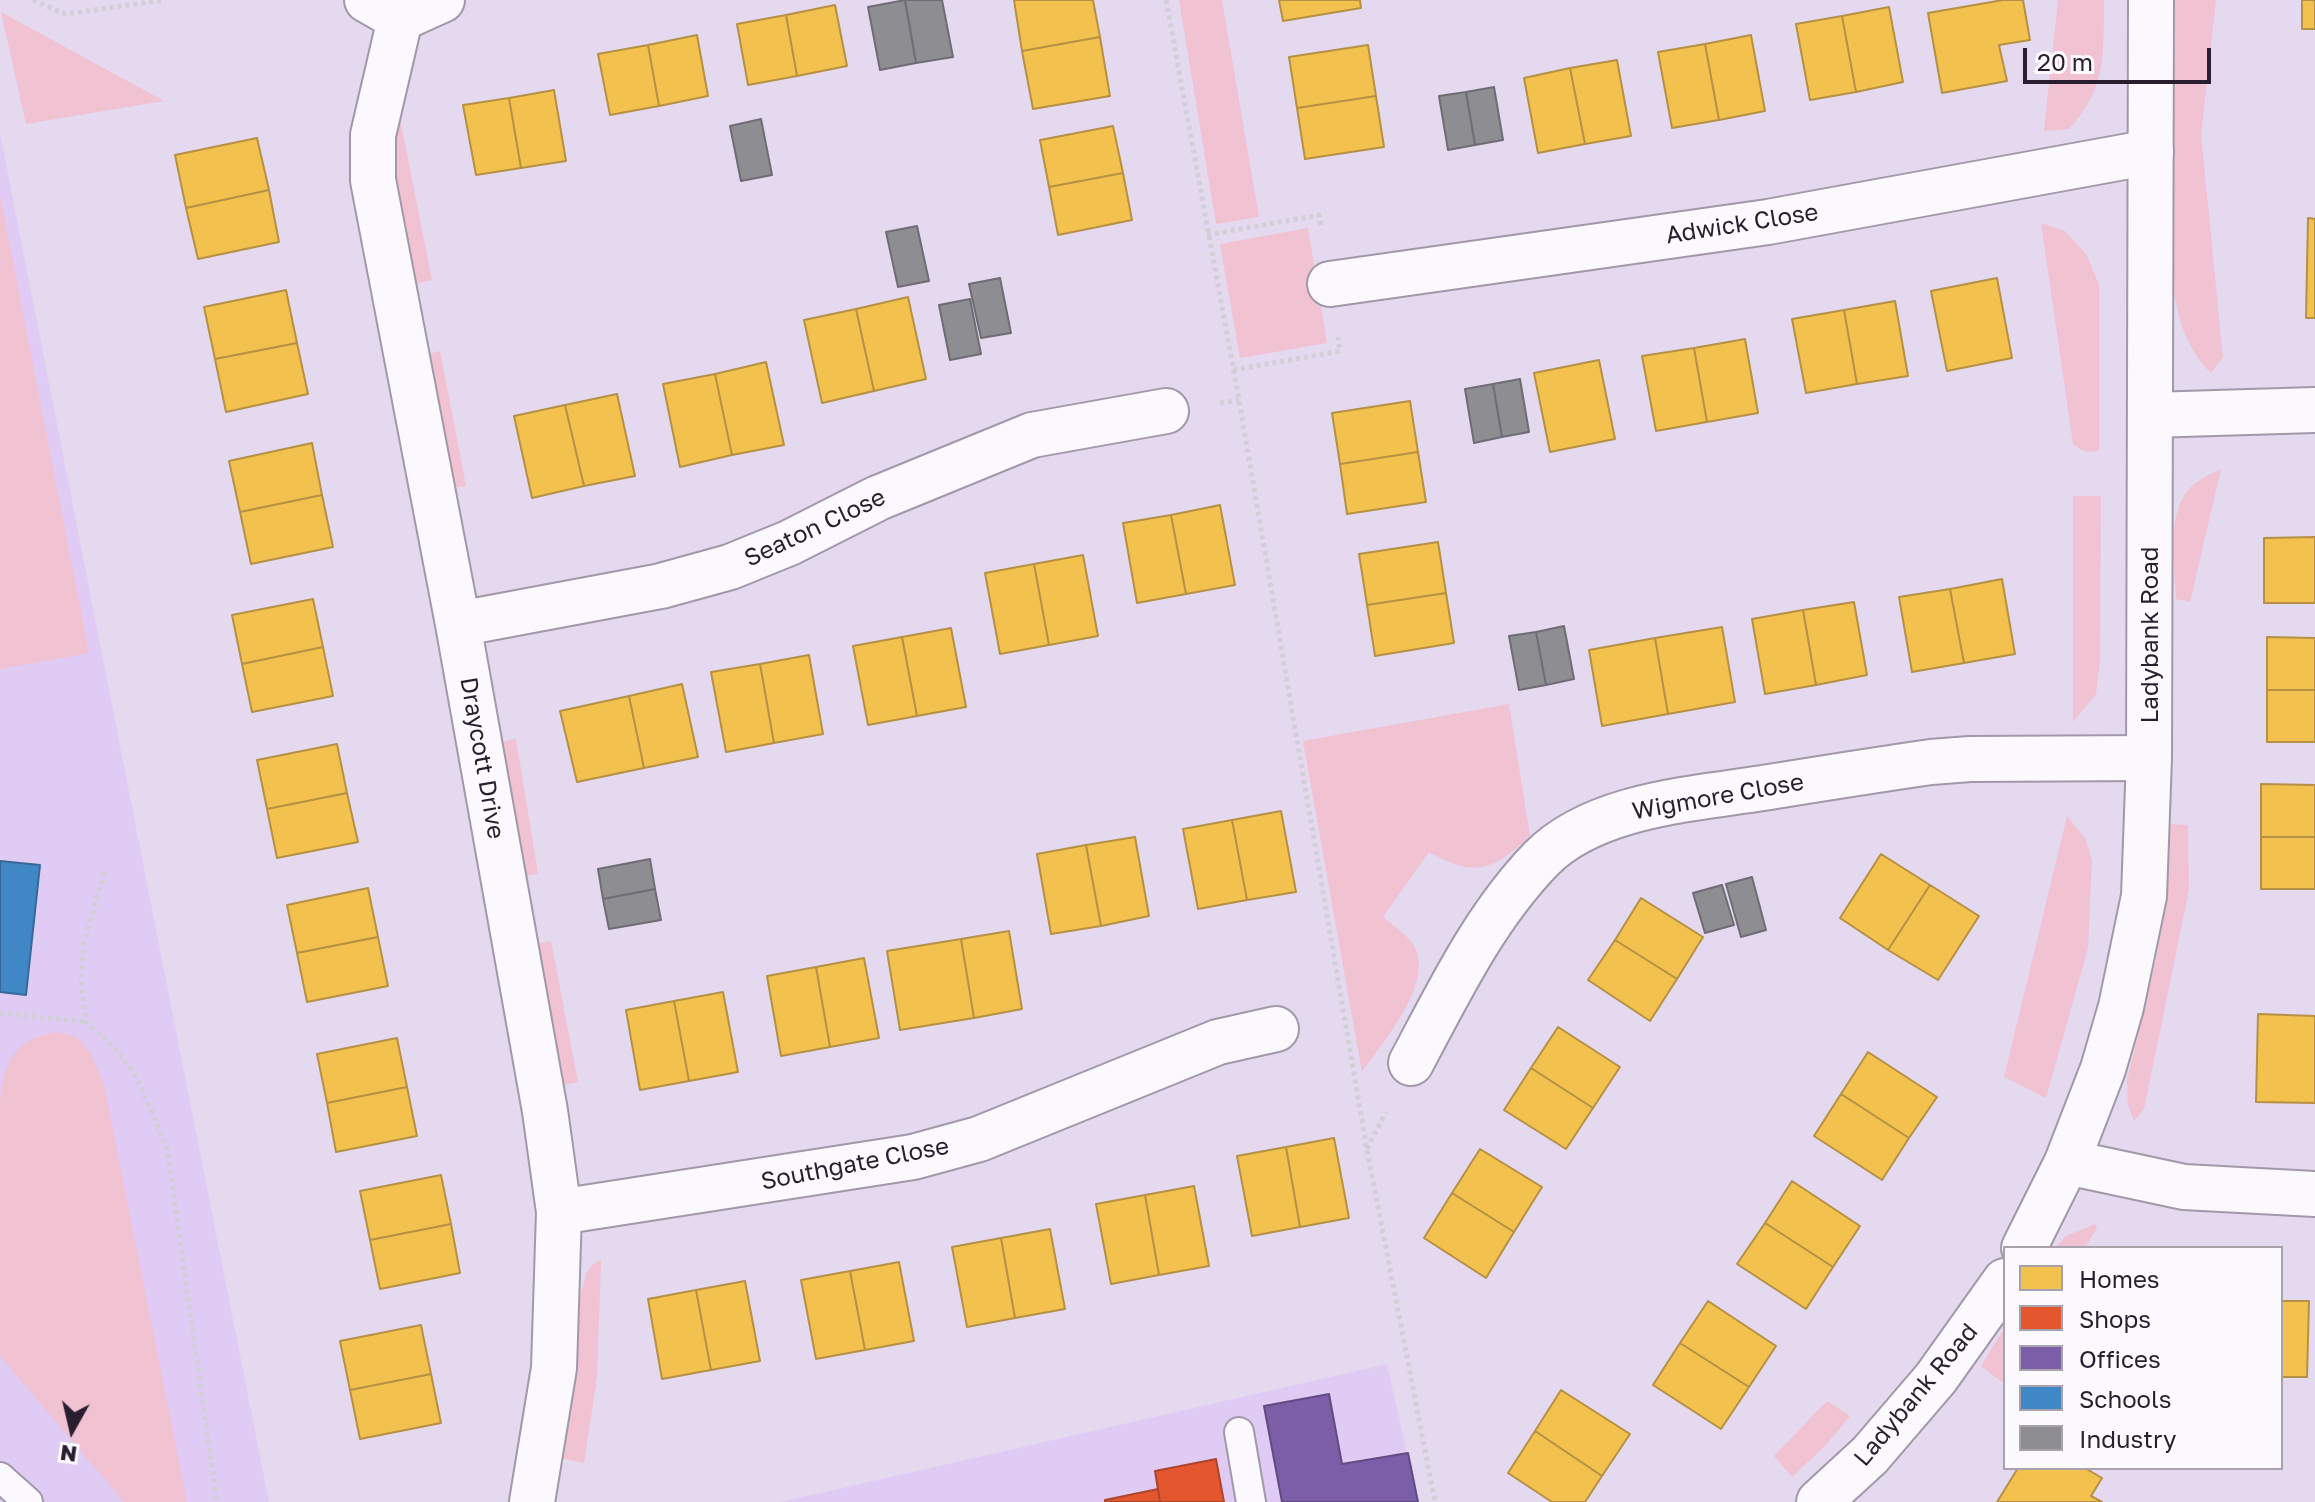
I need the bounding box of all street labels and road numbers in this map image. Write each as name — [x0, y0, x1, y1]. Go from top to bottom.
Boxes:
street label: Adwick Close — [1664, 198, 1820, 250]
street label: Seaton Close — [740, 483, 890, 573]
street label: Ladybank Road — [2136, 546, 2164, 724]
street label: Draycott Drive — [454, 675, 510, 841]
street label: Wigmore Close — [1630, 768, 1806, 826]
street label: Southgate Close — [758, 1132, 952, 1196]
street label: Ladybank Road — [1848, 1318, 1984, 1472]

